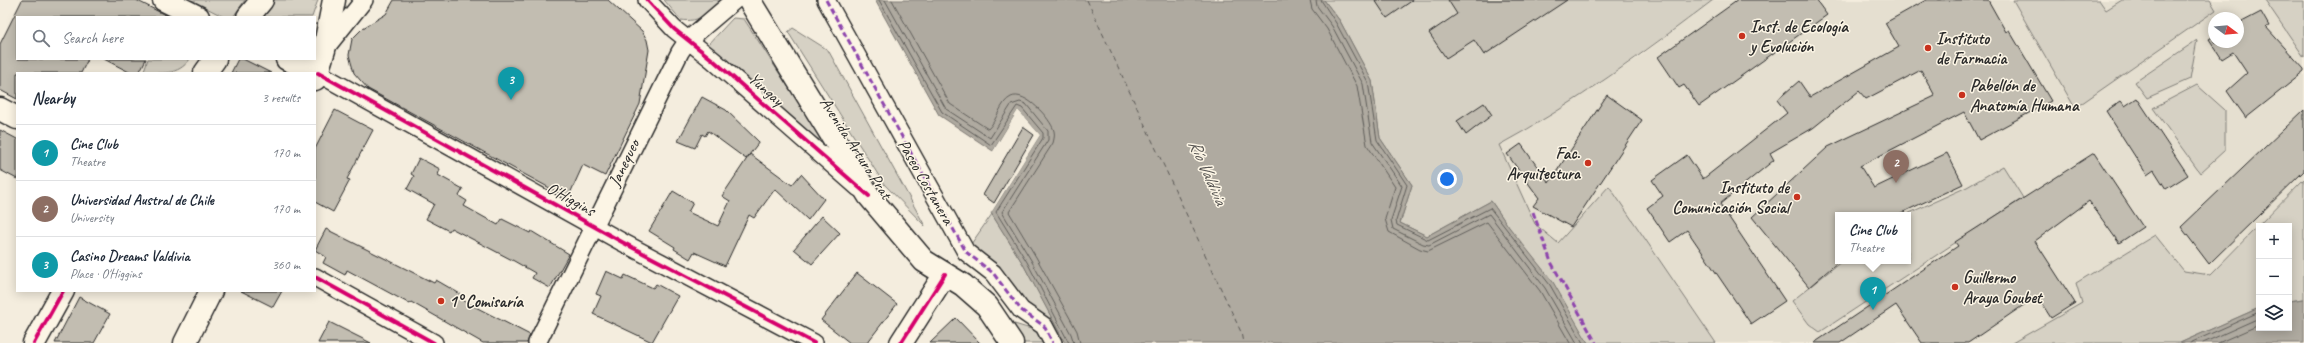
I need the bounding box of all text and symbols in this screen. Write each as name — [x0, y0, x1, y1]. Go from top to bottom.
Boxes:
north arrow — [2208, 12, 2244, 48]
search box — [16, 16, 316, 60]
place label: Inst. de Ecología y Evolución — [1748, 16, 1849, 57]
icon: search — [30, 27, 52, 49]
place label: Instituto de Farmacia — [1936, 28, 2008, 69]
text: Search here — [62, 29, 123, 48]
marker: Inst. de Ecología y Evolución — [1737, 31, 1747, 41]
marker: Instituto de Farmacia — [1923, 43, 1933, 53]
pin: 3 — [498, 67, 524, 100]
street label: Yungay — [744, 68, 789, 111]
place label: Pabellón de Anatomía Humana — [1970, 75, 2080, 116]
text: Nearby — [32, 88, 75, 109]
text: 3 results — [262, 90, 300, 106]
marker: Pabellón de Anatomía Humana — [1957, 90, 1967, 100]
street label: Avenida Arturo Prat — [815, 93, 898, 205]
street label: Janequeo — [603, 134, 645, 191]
text: Cine Club — [70, 135, 118, 154]
street label: Paseo Costanera — [893, 136, 960, 230]
water label: Río Valdivia — [1184, 136, 1233, 210]
place label: Fac. Arquitectura — [1507, 143, 1582, 184]
text: 1 — [42, 145, 48, 161]
text: 170 m — [272, 145, 300, 161]
pin: 2 — [1883, 150, 1909, 183]
text: Theatre — [70, 154, 105, 170]
marker: Fac. Arquitectura — [1583, 158, 1593, 168]
your location — [1437, 169, 1457, 189]
street label: O'Higgins — [543, 177, 601, 222]
place label: Instituto de Comunicación Social — [1672, 177, 1792, 218]
text: Universidad Austral de Chile — [70, 191, 214, 210]
marker: Instituto de Comunicación Social — [1792, 192, 1802, 202]
text: 2 — [42, 201, 48, 217]
text: 170 m — [272, 201, 300, 217]
text: University — [70, 210, 113, 226]
popup — [1835, 212, 1911, 264]
text: Cine Club — [1849, 221, 1897, 240]
map controls — [2256, 223, 2292, 331]
button: + — [2256, 223, 2292, 259]
text: Theatre — [1849, 240, 1884, 256]
text: Casino Dreams Valdivia — [70, 247, 190, 266]
text: 3 — [42, 257, 48, 273]
text: 360 m — [272, 257, 300, 273]
button: − — [2256, 259, 2292, 295]
text: Place · O'Higgins — [70, 266, 141, 282]
place label: Guillermo Araya Goubet — [1963, 267, 2044, 308]
pin: 1 — [1860, 277, 1886, 310]
marker: Guillermo Araya Goubet — [1950, 282, 1960, 292]
place label: 1° Comisaría — [449, 291, 524, 312]
button: layers — [2256, 295, 2292, 331]
marker: 1° Comisaría — [436, 296, 446, 306]

